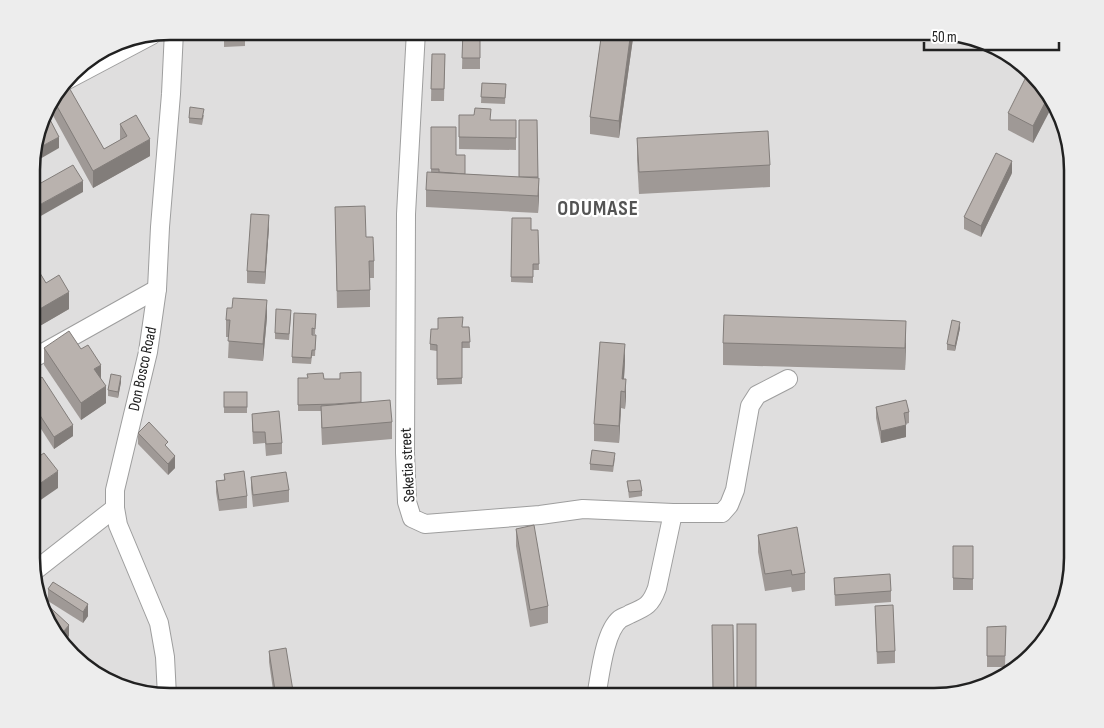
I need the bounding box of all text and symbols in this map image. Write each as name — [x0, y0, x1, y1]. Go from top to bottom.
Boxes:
scale bar — [924, 20, 1059, 52]
text: 50 m — [932, 28, 957, 47]
district label: ODUMASE — [557, 196, 639, 221]
street label: Don Bosco Road — [125, 325, 161, 413]
street label: Seketia street — [397, 427, 419, 503]

